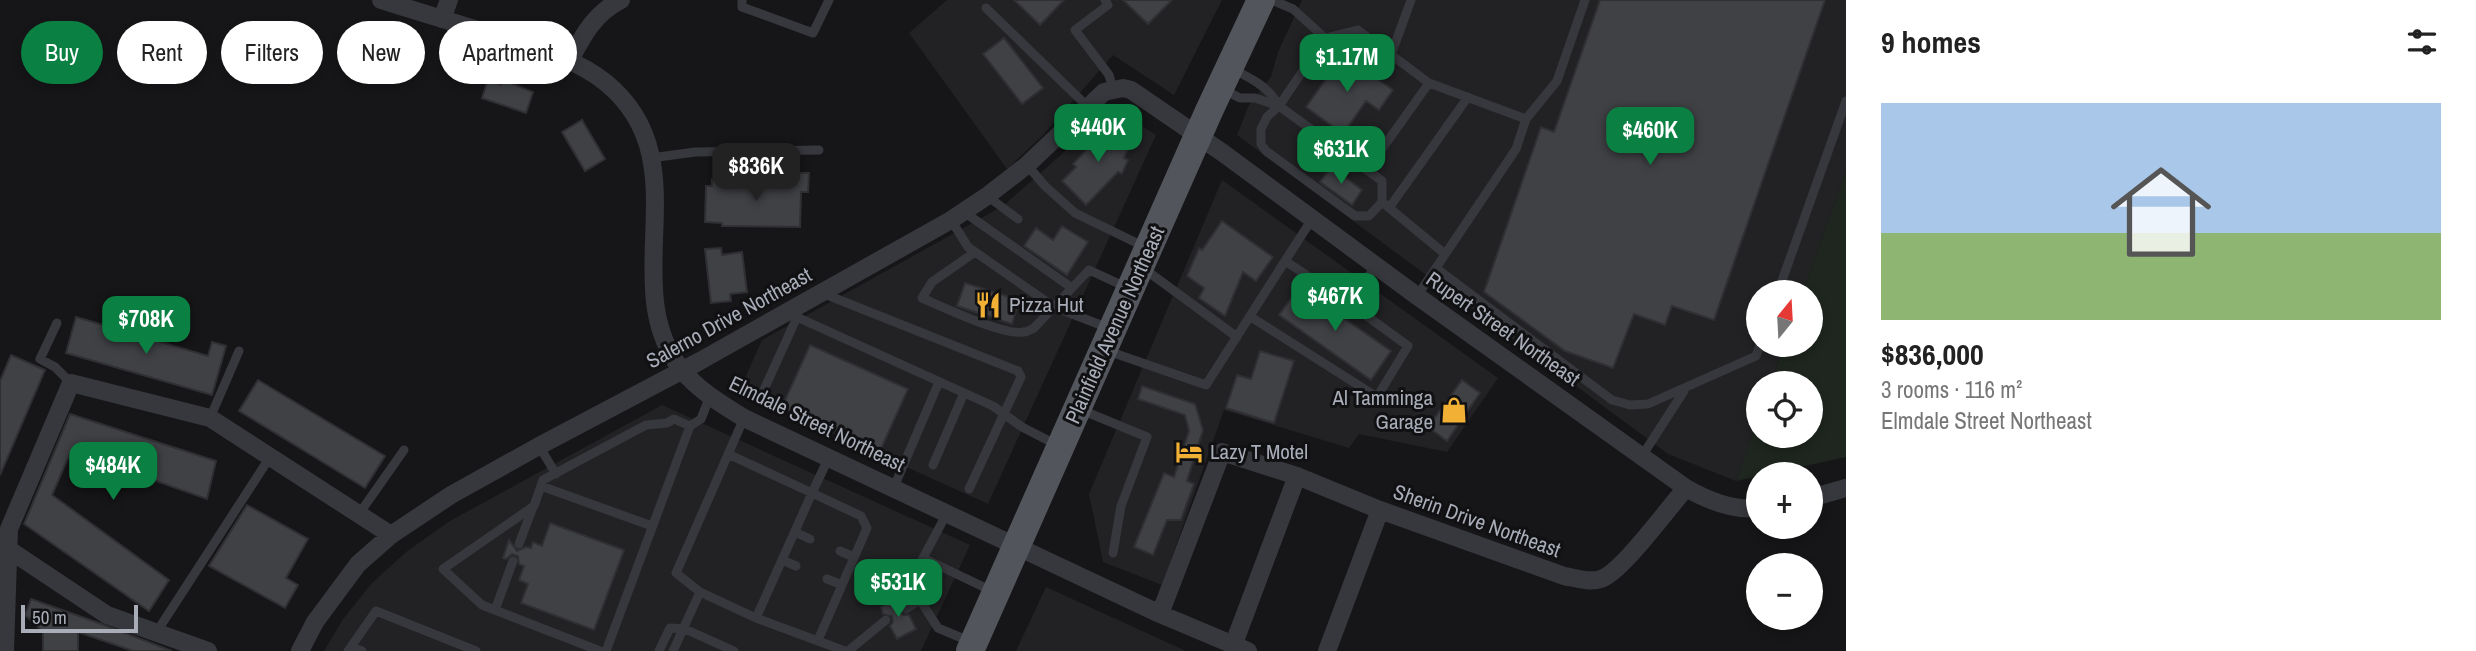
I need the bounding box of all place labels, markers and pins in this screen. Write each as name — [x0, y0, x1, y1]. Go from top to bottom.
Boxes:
pin: $1.17M — [1290, 34, 1404, 94]
pin: $440K — [1049, 104, 1147, 164]
pin: $460K — [1601, 108, 1699, 167]
pin: $631K — [1292, 127, 1390, 186]
pin: $836K — [707, 144, 805, 203]
pin: $467K — [1286, 274, 1384, 333]
restaurant icon: Pizza Hut — [973, 290, 1003, 320]
place label: Pizza Hut — [1009, 290, 1084, 319]
pin: $708K — [97, 296, 195, 356]
place label: Al Tamminga Garage — [1331, 383, 1433, 436]
shop icon: Al Tamminga Garage — [1439, 395, 1469, 425]
hotel icon: Lazy T Motel — [1174, 437, 1204, 467]
place label: Lazy T Motel — [1210, 437, 1308, 466]
pin: $484K — [64, 442, 162, 502]
pin: $531K — [849, 560, 947, 619]

